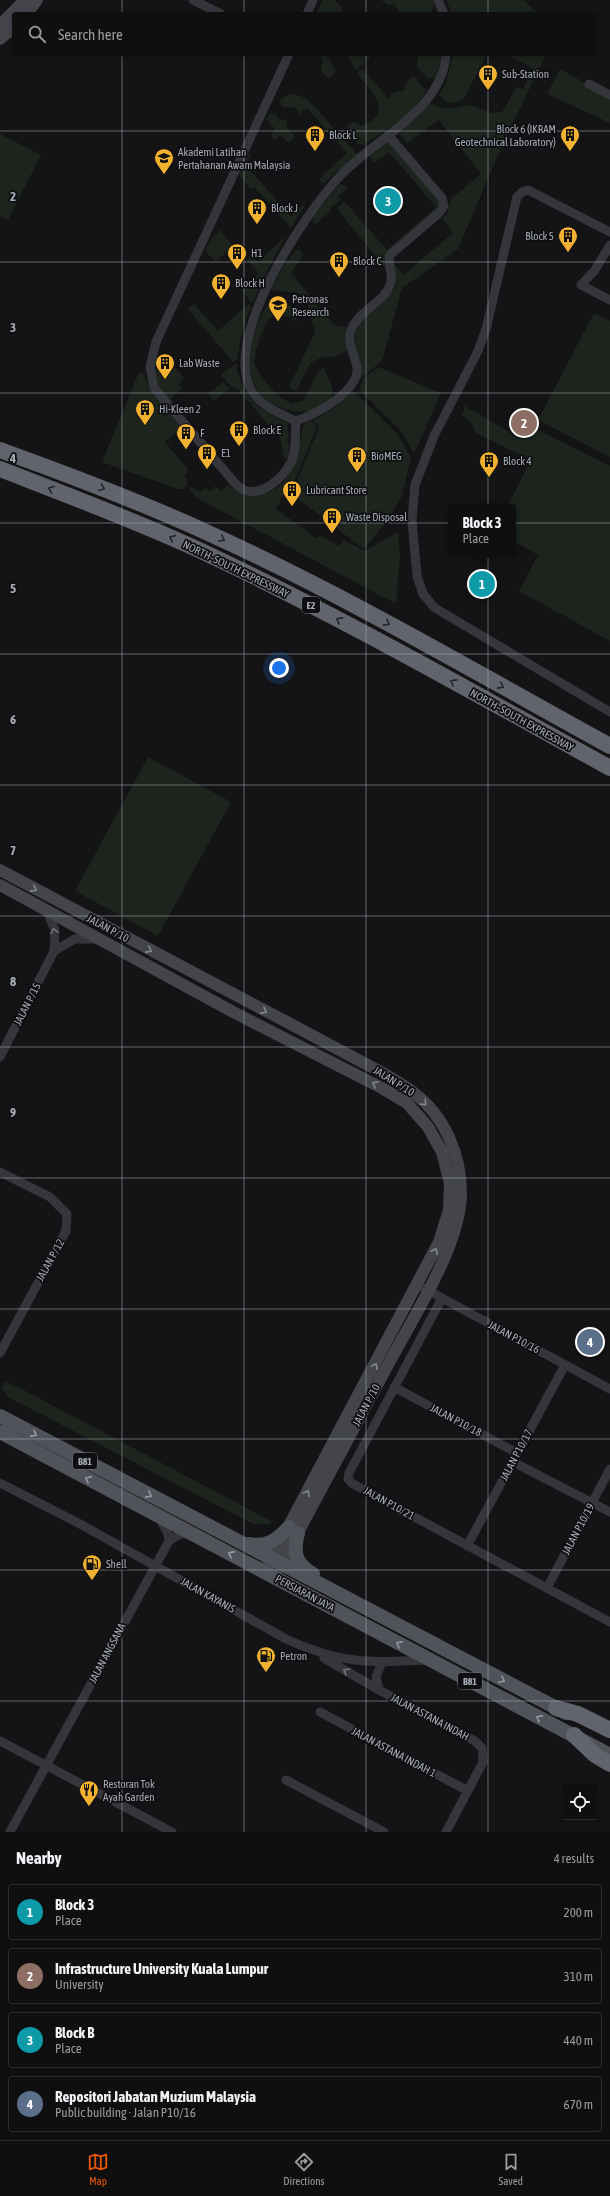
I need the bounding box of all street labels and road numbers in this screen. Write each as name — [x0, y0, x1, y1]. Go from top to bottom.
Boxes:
street label: NORTH–SOUTH EXPRESSWAY — [181, 538, 291, 600]
road number: E2 — [302, 597, 320, 613]
street label: NORTH–SOUTH EXPRESSWAY — [468, 687, 576, 753]
street label: JALAN P/10 — [85, 912, 131, 944]
street label: JALAN P/15 — [11, 981, 43, 1027]
street label: JALAN P/10 — [371, 1064, 417, 1098]
street label: JALAN P/12 — [34, 1237, 66, 1283]
street label: JALAN P10/16 — [486, 1318, 542, 1356]
street label: JALAN P/10 — [350, 1382, 382, 1428]
street label: JALAN P10/18 — [428, 1401, 484, 1439]
street label: JALAN P10/17 — [497, 1427, 535, 1483]
road number: B81 — [73, 1453, 97, 1469]
street label: JALAN P10/21 — [361, 1484, 417, 1522]
street label: JALAN P10/19 — [559, 1501, 597, 1557]
street label: PERSIARAN JAYA — [273, 1572, 337, 1614]
street label: JALAN KAYANIS — [179, 1575, 238, 1615]
street label: JALAN ANGSANA — [86, 1620, 128, 1685]
road number: B81 — [458, 1673, 482, 1689]
street label: JALAN ASTANA INDAH — [389, 1691, 471, 1743]
street label: JALAN ASTANA INDAH 1 — [350, 1725, 438, 1779]

